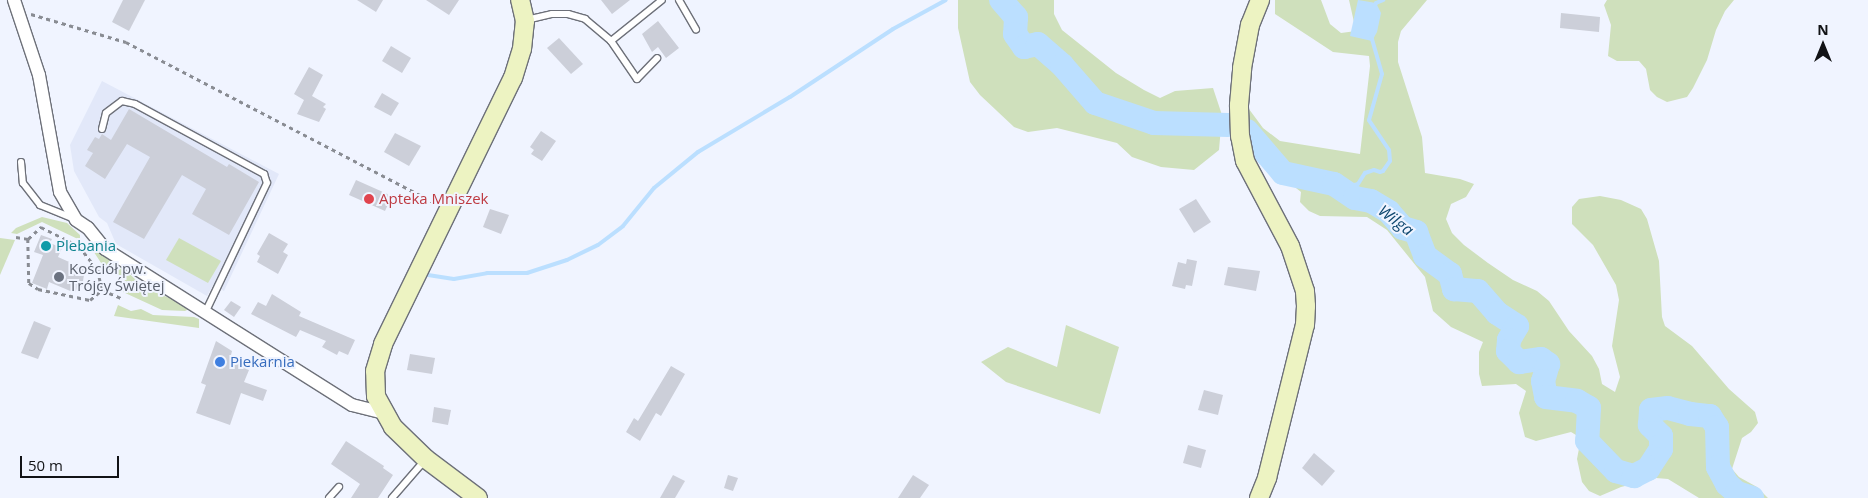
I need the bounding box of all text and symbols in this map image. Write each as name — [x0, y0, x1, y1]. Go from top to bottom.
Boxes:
north arrow — [1798, 20, 1848, 70]
text: N — [1817, 20, 1829, 39]
place label: Apteka Mniszek — [379, 190, 489, 208]
marker: Apteka Mniszek — [363, 193, 375, 205]
water label: Wilga — [1375, 201, 1417, 239]
place label: Plebania — [56, 237, 116, 255]
marker: Plebania — [40, 240, 52, 252]
place label: Kościół pw. Trójcy Świętej — [69, 259, 164, 294]
marker: Kościół pw. Trójcy Świętej — [53, 271, 65, 283]
place label: Piekarnia — [230, 353, 295, 371]
marker: Piekarnia — [214, 356, 226, 368]
scale bar — [22, 446, 121, 478]
text: 50 m — [28, 455, 63, 475]

